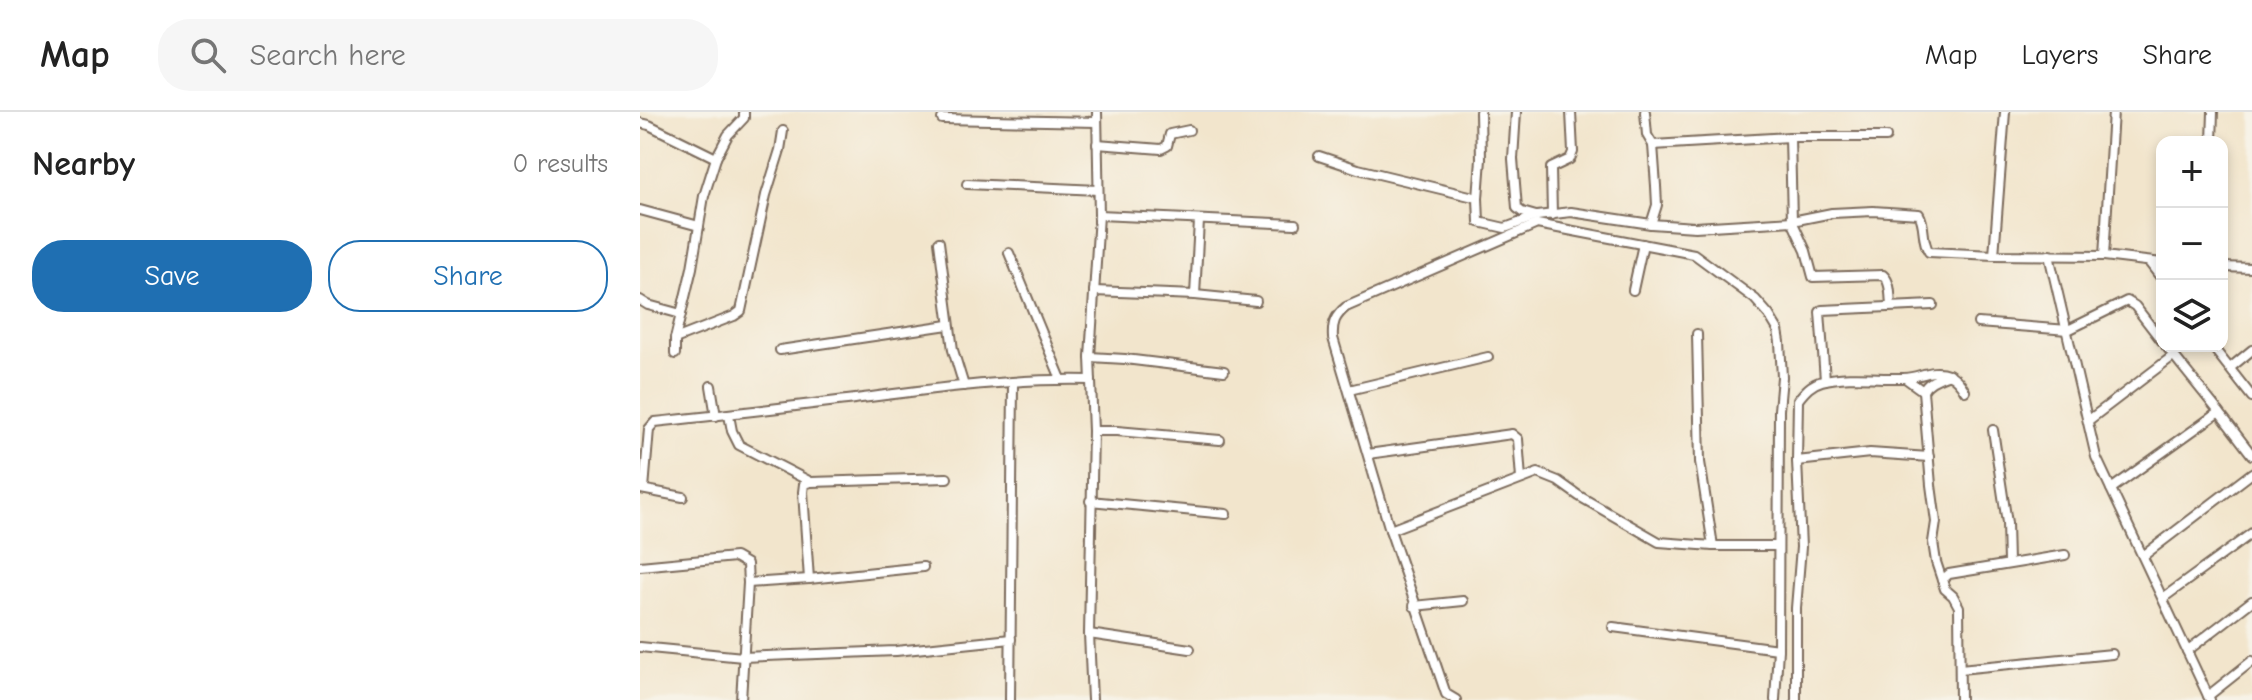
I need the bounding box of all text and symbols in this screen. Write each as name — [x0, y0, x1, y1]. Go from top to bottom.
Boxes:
search box — [158, 19, 718, 91]
text: Map — [40, 33, 110, 77]
icon: search — [186, 33, 230, 77]
text: Search here — [250, 38, 406, 73]
text: Map — [1925, 39, 1978, 71]
text: Layers — [2022, 39, 2098, 71]
text: Share — [2142, 39, 2212, 71]
map controls — [2156, 136, 2228, 352]
button: + — [2156, 136, 2228, 208]
text: Nearby — [32, 144, 135, 184]
text: 0 results — [513, 149, 608, 179]
button: − — [2156, 208, 2228, 280]
button: Save — [32, 240, 312, 312]
button: Share — [328, 240, 608, 312]
button: layers — [2156, 280, 2228, 352]

